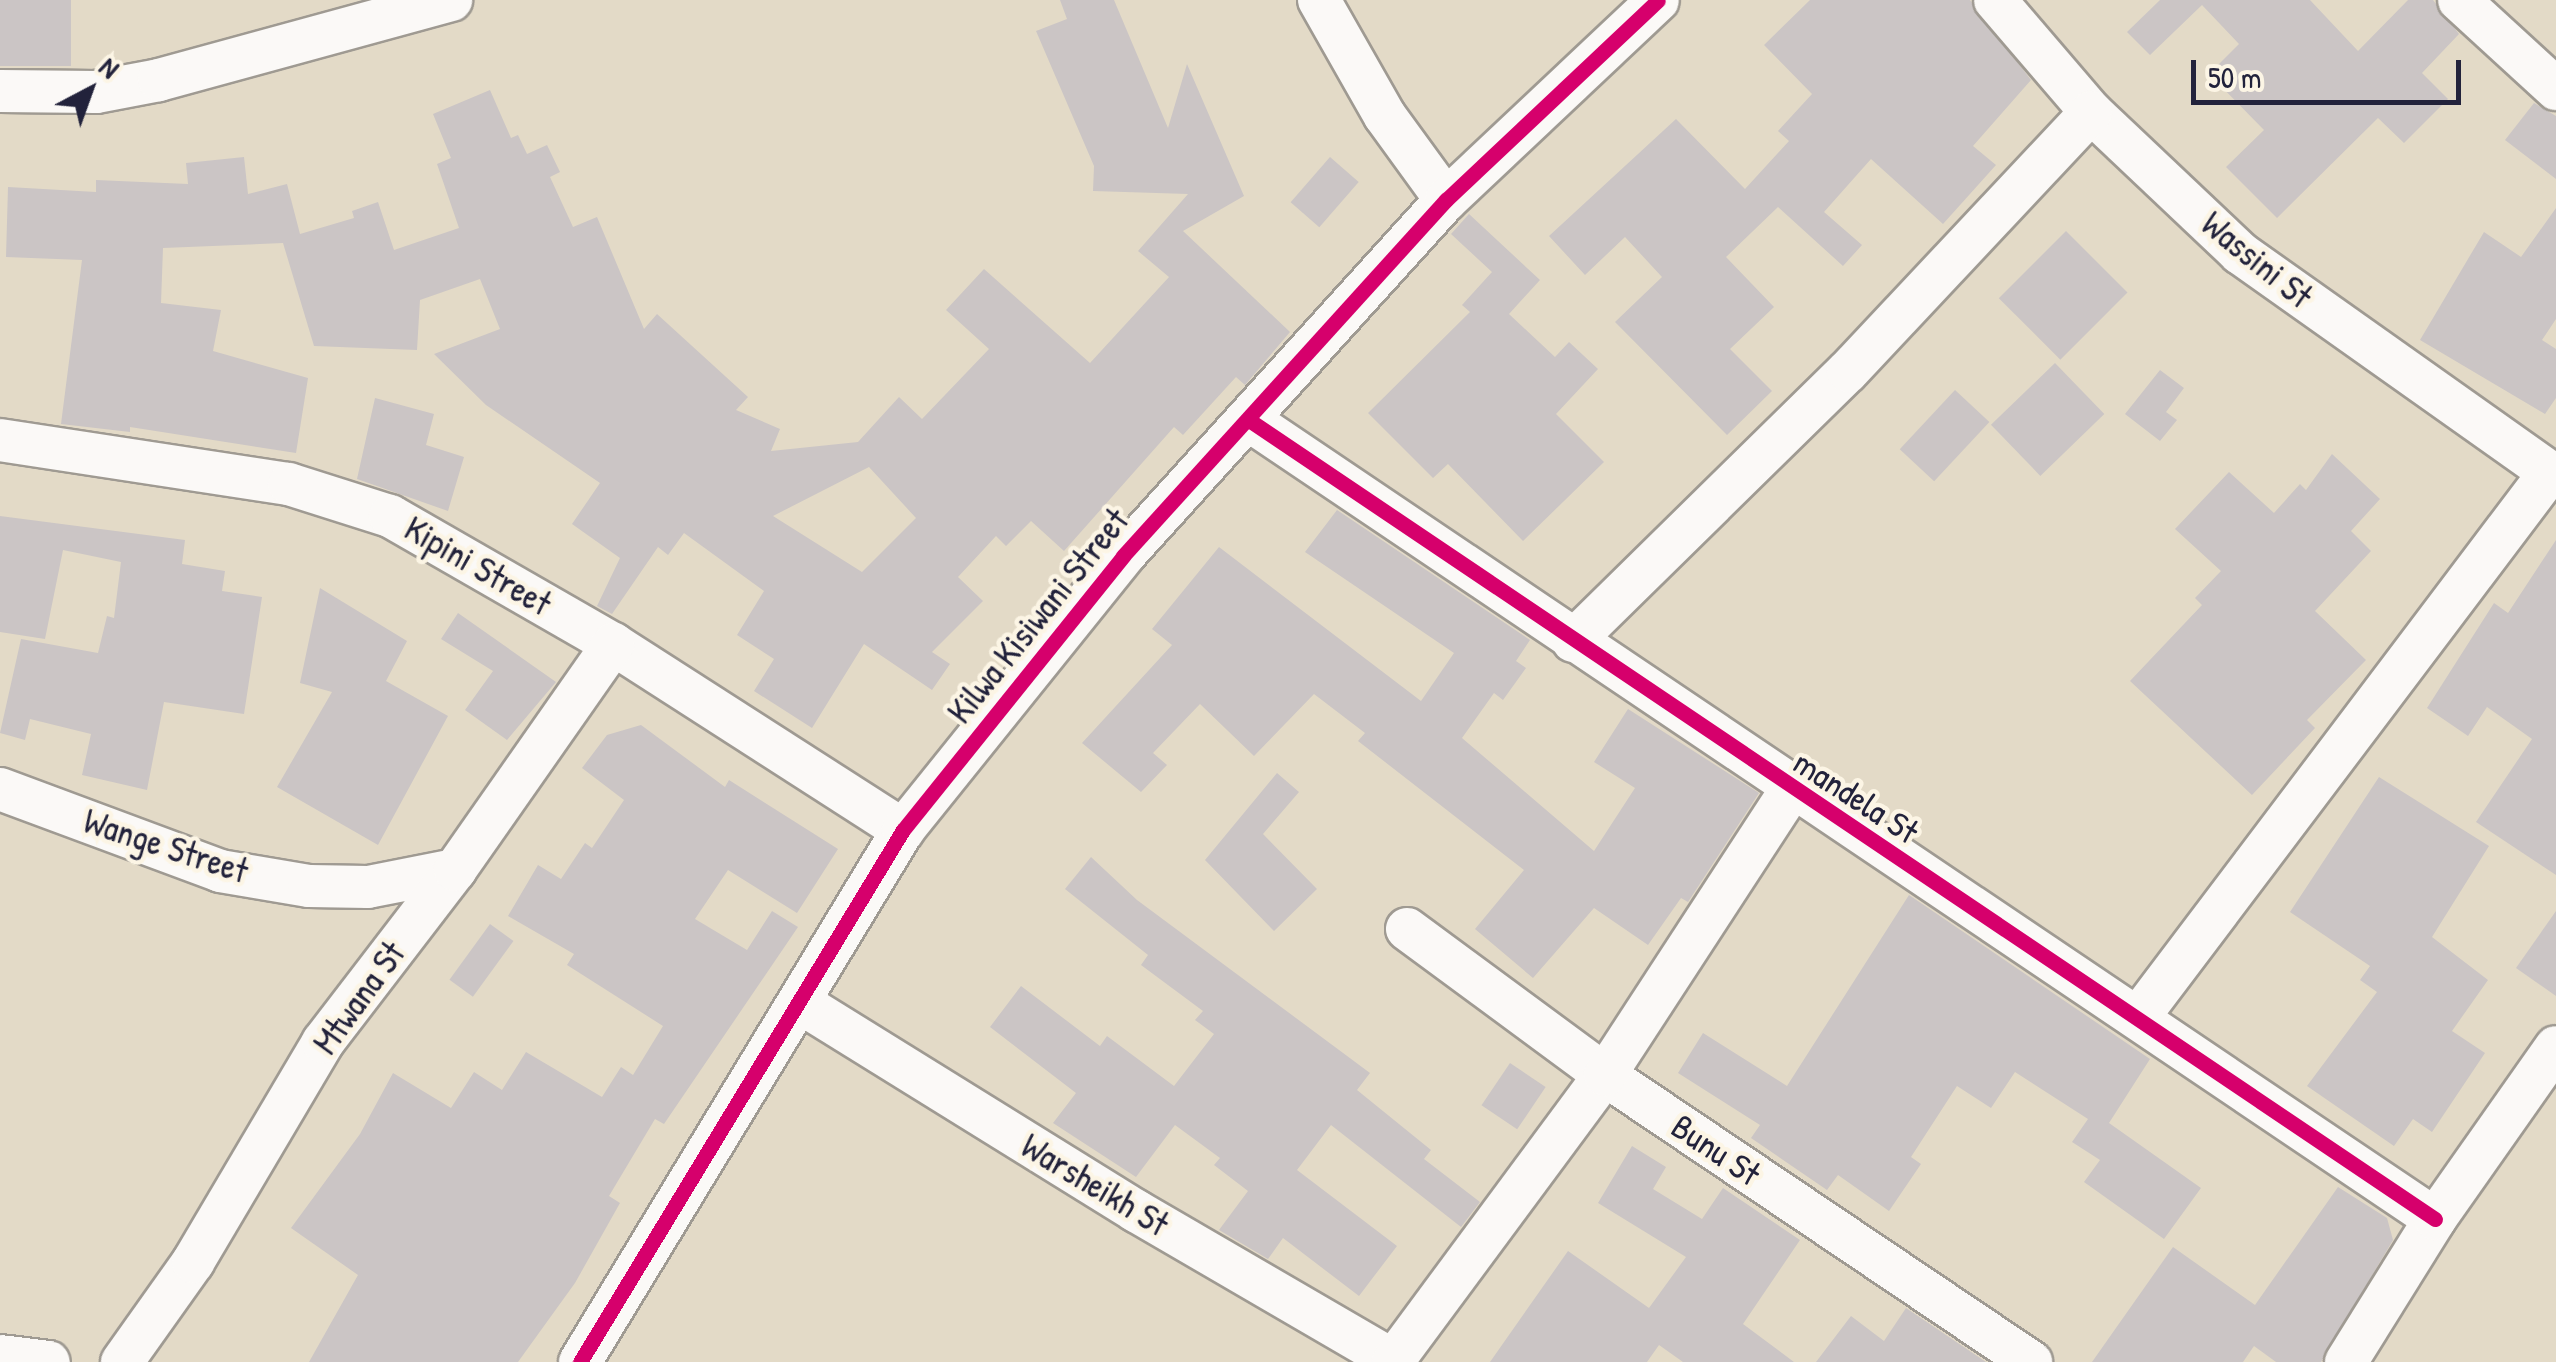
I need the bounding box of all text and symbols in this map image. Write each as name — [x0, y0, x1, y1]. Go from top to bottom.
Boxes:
north arrow — [40, 40, 140, 140]
scale bar — [2196, 40, 2466, 102]
text: N — [92, 48, 128, 87]
text: 50 m — [2208, 57, 2261, 97]
street label: Wassini St — [2193, 203, 2321, 317]
street label: Kilwa Kisiwani Street — [939, 500, 1137, 732]
street label: Kipini Street — [397, 507, 559, 625]
street label: mandela St — [1786, 741, 1926, 853]
street label: Wange Street — [79, 800, 253, 892]
street label: Mtwana St — [304, 934, 414, 1062]
street label: Bunu St — [1664, 1105, 1768, 1195]
street label: Warsheikh St — [1014, 1125, 1176, 1245]

